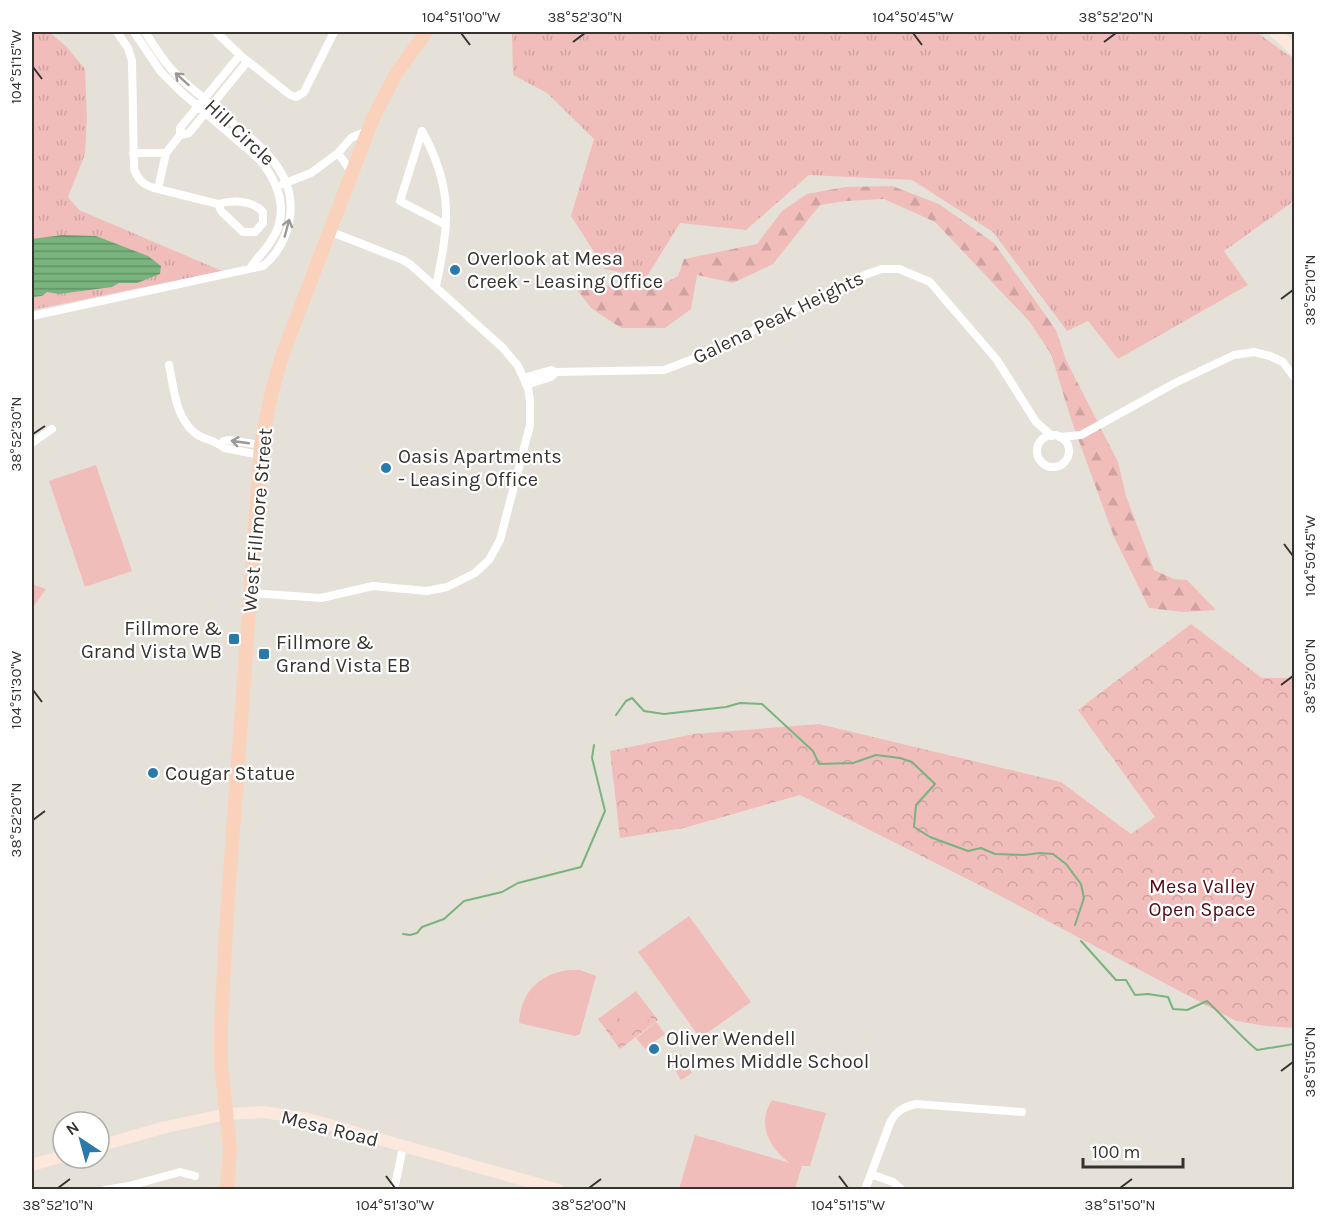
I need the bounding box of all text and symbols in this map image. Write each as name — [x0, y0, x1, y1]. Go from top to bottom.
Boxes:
text: 104°51'00"W — [422, 8, 501, 26]
text: 38°52'30"N — [548, 8, 622, 26]
text: 104°50'45"W — [872, 8, 954, 26]
text: 38°52'20"N — [1079, 8, 1153, 26]
text: 104°51'15"W — [7, 29, 25, 104]
one-way arrow — [175, 72, 190, 86]
street label: Hill Circle — [200, 94, 279, 170]
one-way arrow — [282, 219, 293, 238]
place label: Overlook at Mesa Creek - Leasing Office — [467, 247, 663, 293]
text: 38°52'10"N — [1301, 254, 1319, 326]
marker: Overlook at Mesa Creek - Leasing Office — [448, 263, 462, 277]
street label: Galena Peak Heights — [689, 266, 867, 369]
text: 38°52'30"N — [7, 397, 25, 471]
street label: West Fillmore Street — [238, 427, 277, 613]
one-way arrow — [231, 436, 251, 447]
place label: Oasis Apartments - Leasing Office — [398, 445, 562, 491]
marker: Oasis Apartments - Leasing Office — [379, 461, 393, 475]
text: 104°50'45"W — [1301, 515, 1319, 597]
place label: Fillmore & Grand Vista WB — [81, 617, 222, 663]
place label: Fillmore & Grand Vista EB — [276, 631, 410, 677]
marker: Fillmore & Grand Vista WB — [227, 632, 241, 646]
text: 38°52'00"N — [1301, 638, 1319, 714]
marker: Fillmore & Grand Vista EB — [257, 647, 271, 661]
text: 104°51'30"W — [7, 650, 25, 729]
place label: Cougar Statue — [165, 762, 295, 785]
marker: Cougar Statue — [146, 766, 160, 780]
text: 38°52'20"N — [7, 783, 25, 857]
park label: Mesa Valley Open Space — [1148, 875, 1256, 921]
place label: Oliver Wendell Holmes Middle School — [666, 1027, 869, 1073]
text: 38°51'50"N — [1301, 1027, 1319, 1097]
marker: Oliver Wendell Holmes Middle School — [647, 1042, 661, 1056]
street label: Mesa Road — [279, 1105, 381, 1152]
north arrow — [51, 1110, 111, 1170]
text: N — [62, 1117, 83, 1139]
scale bar — [1083, 1131, 1184, 1169]
text: 100 m — [1092, 1141, 1140, 1163]
text: 38°52'10"N — [22, 1196, 94, 1214]
text: 104°51'30"W — [356, 1196, 435, 1214]
text: 38°52'00"N — [551, 1196, 627, 1214]
text: 104°51'15"W — [811, 1196, 886, 1214]
text: 38°51'50"N — [1085, 1196, 1155, 1214]

